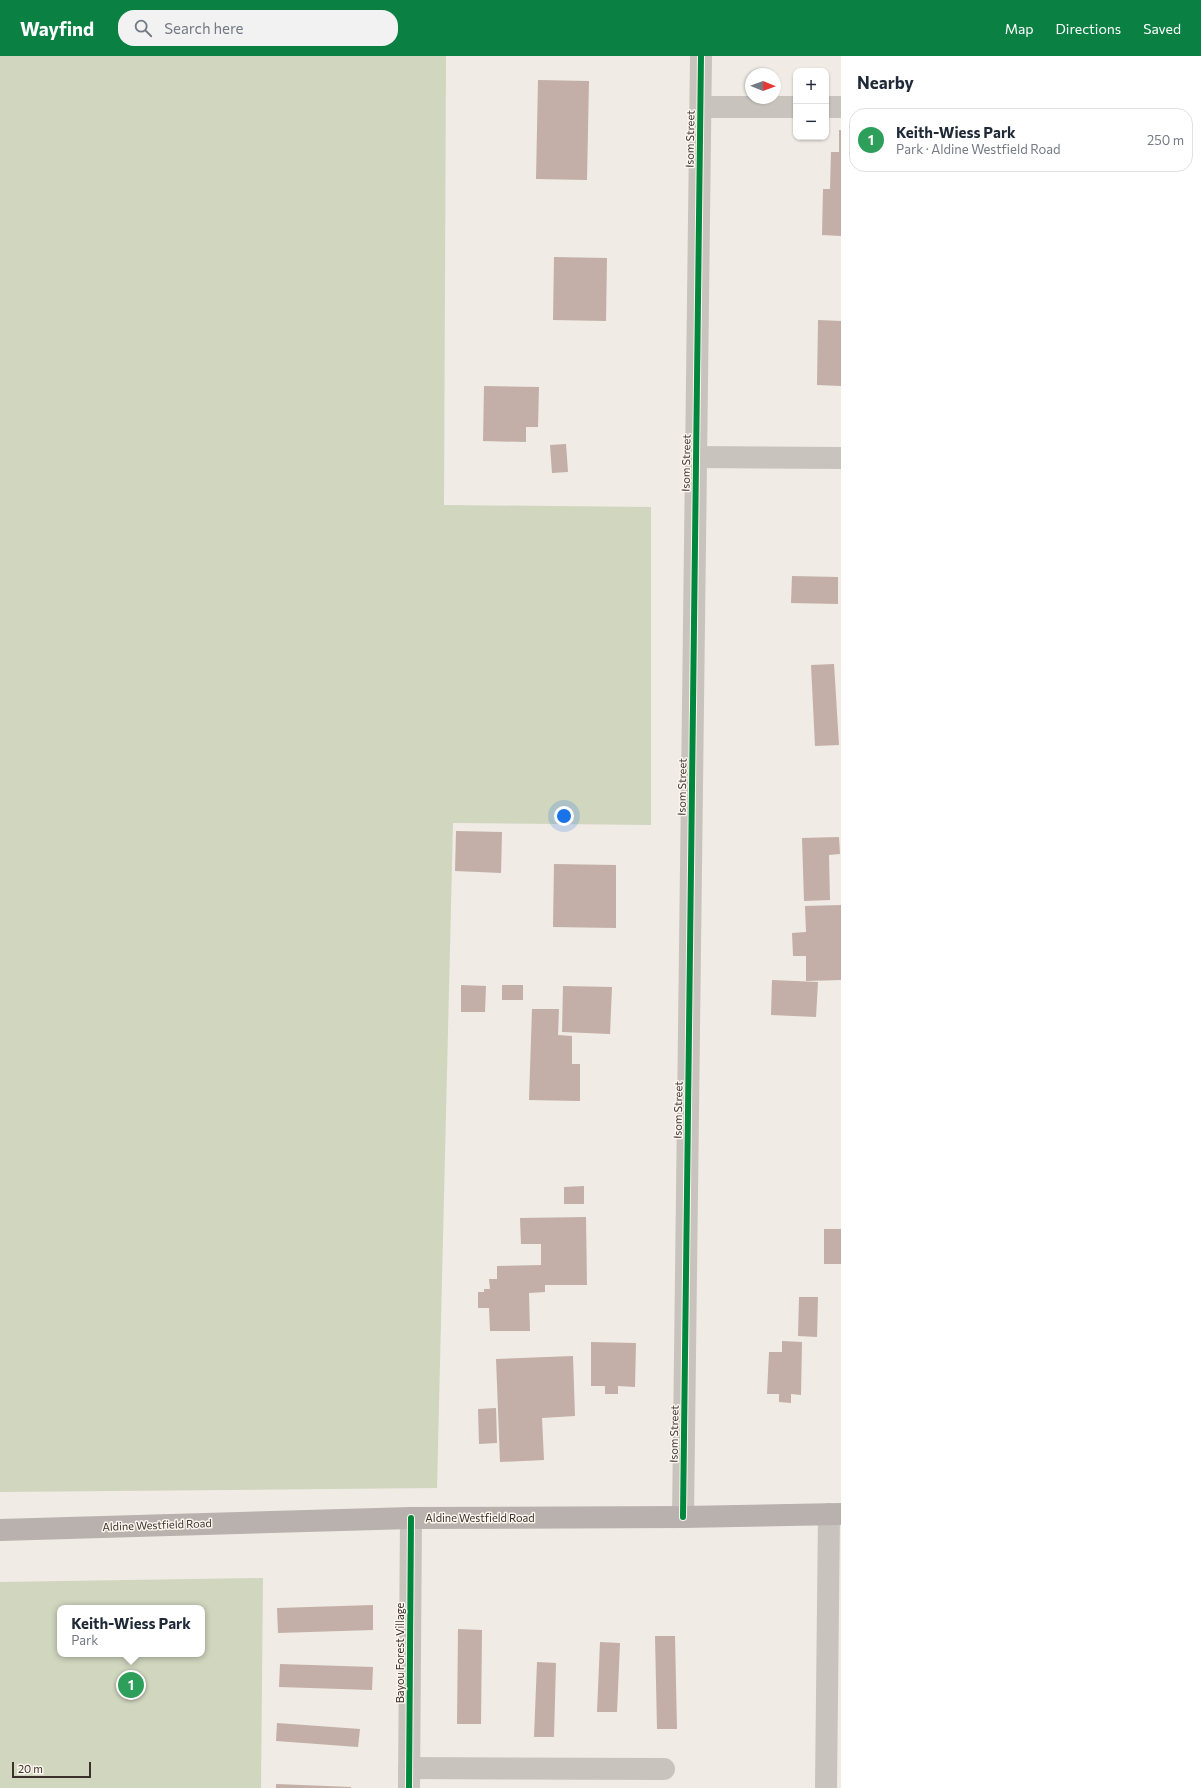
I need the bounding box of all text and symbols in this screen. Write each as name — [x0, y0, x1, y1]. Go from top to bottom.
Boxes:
search box — [118, 10, 398, 46]
text: Wayfind — [20, 17, 94, 40]
icon: search — [132, 17, 154, 39]
text: Search here — [164, 19, 244, 37]
text: Map — [1005, 20, 1034, 37]
text: Directions — [1056, 20, 1121, 37]
text: Saved — [1143, 20, 1181, 37]
north arrow — [745, 68, 781, 104]
map controls — [793, 68, 829, 140]
button: + — [793, 68, 829, 104]
text: Nearby — [857, 72, 914, 93]
button: − — [793, 104, 829, 140]
street label: Isom Street — [682, 110, 697, 168]
text: Keith-Wiess Park — [896, 123, 1016, 141]
text: 1 — [868, 132, 874, 148]
text: 250 m — [1147, 132, 1184, 148]
text: Park · Aldine Westfield Road — [896, 141, 1061, 157]
street label: Isom Street — [678, 434, 693, 492]
street label: Isom Street — [674, 758, 689, 816]
your location — [554, 806, 574, 826]
street label: Isom Street — [670, 1081, 685, 1139]
street label: Isom Street — [666, 1405, 681, 1463]
street label: Aldine Westfield Road — [425, 1511, 535, 1524]
street label: Aldine Westfield Road — [102, 1516, 212, 1533]
street label: Bayou Forest Village — [393, 1602, 406, 1703]
popup — [57, 1605, 205, 1657]
text: Keith-Wiess Park — [71, 1614, 191, 1632]
text: Park — [71, 1632, 98, 1648]
pin: 1 — [118, 1670, 144, 1700]
scale bar — [12, 1760, 91, 1779]
text: 20 m — [18, 1762, 43, 1775]

